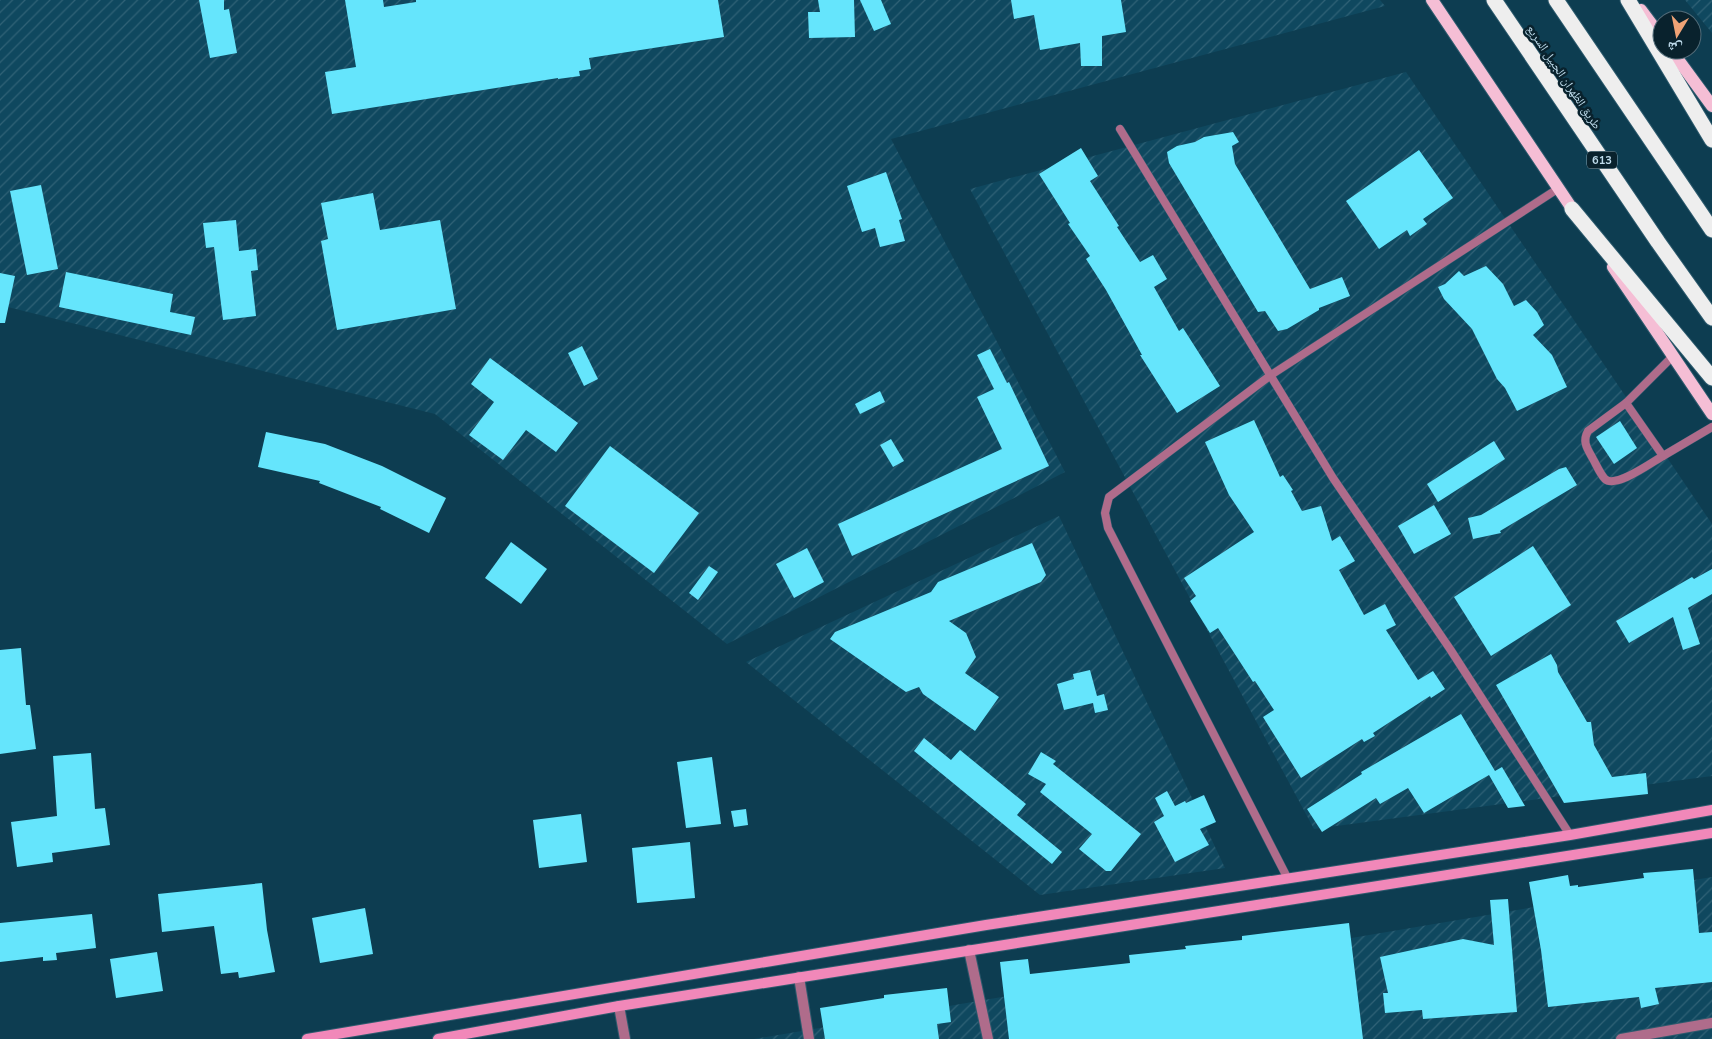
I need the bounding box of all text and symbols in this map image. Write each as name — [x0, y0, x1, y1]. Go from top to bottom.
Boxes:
north arrow — [1652, 10, 1702, 60]
street label: طريق الظهران الجبيل السريع — [1523, 22, 1605, 132]
text: ش — [1666, 37, 1684, 58]
road number: 613 — [1587, 152, 1617, 168]

